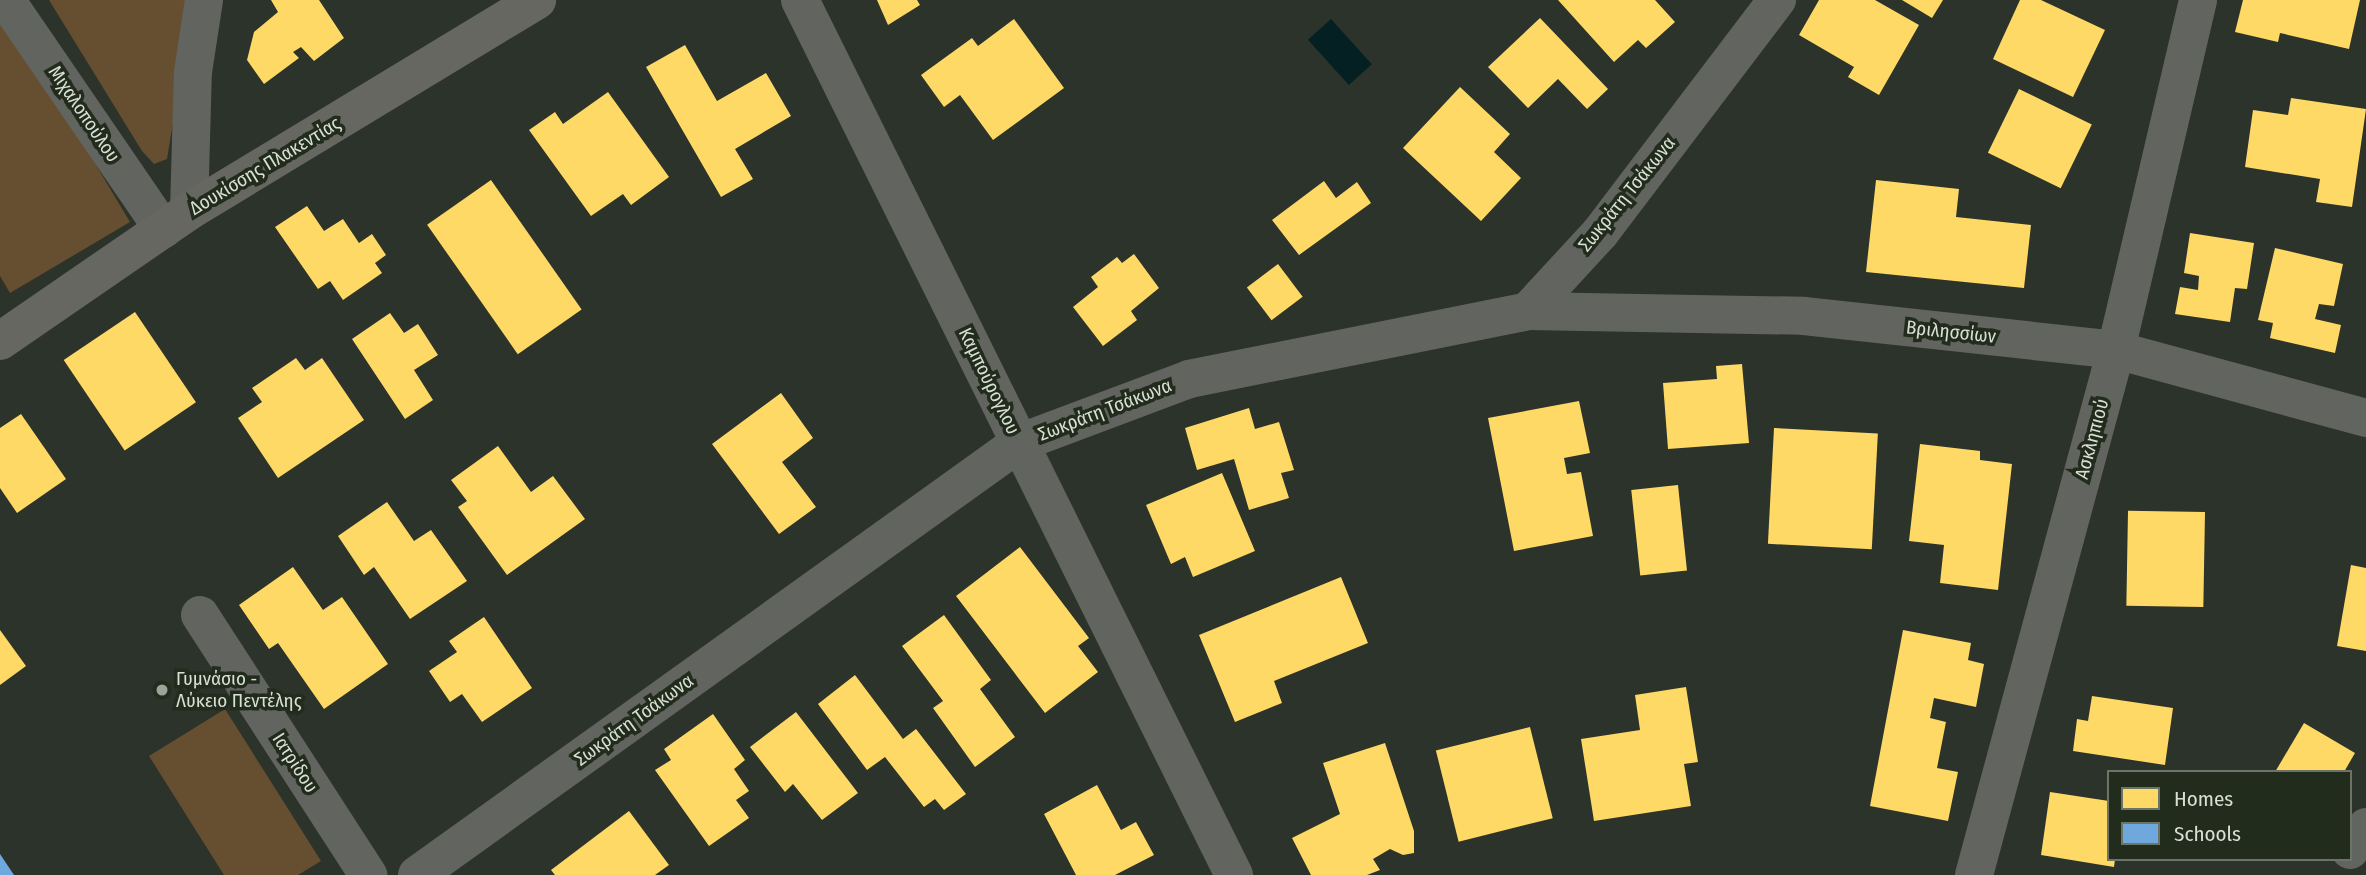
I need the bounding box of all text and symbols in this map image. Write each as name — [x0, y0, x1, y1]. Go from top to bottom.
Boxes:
street label: Μιχαλοπούλου — [43, 61, 125, 167]
street label: Δουκίσσης Πλακεντίας — [185, 112, 345, 220]
street label: Σωκράτη Τσάκωνα — [1574, 132, 1680, 256]
street label: Βριλησσίων — [1905, 316, 1997, 348]
street label: Καμπούρογλου — [953, 324, 1025, 438]
street label: Σωκράτη Τσάκωνα — [1035, 374, 1175, 446]
street label: Ασκληπιού — [2070, 396, 2114, 482]
place label: Γυμνάσιο - Λύκειο Πεντέλης — [176, 668, 302, 712]
street label: Σωκράτη Τσάκωνα — [570, 669, 698, 771]
marker: Γυμνάσιο - Λύκειο Πεντέλης — [154, 682, 170, 698]
street label: Ιατρίδου — [267, 729, 323, 797]
legend — [2107, 770, 2352, 861]
text: Homes — [2174, 786, 2233, 812]
text: Schools — [2174, 821, 2241, 847]

